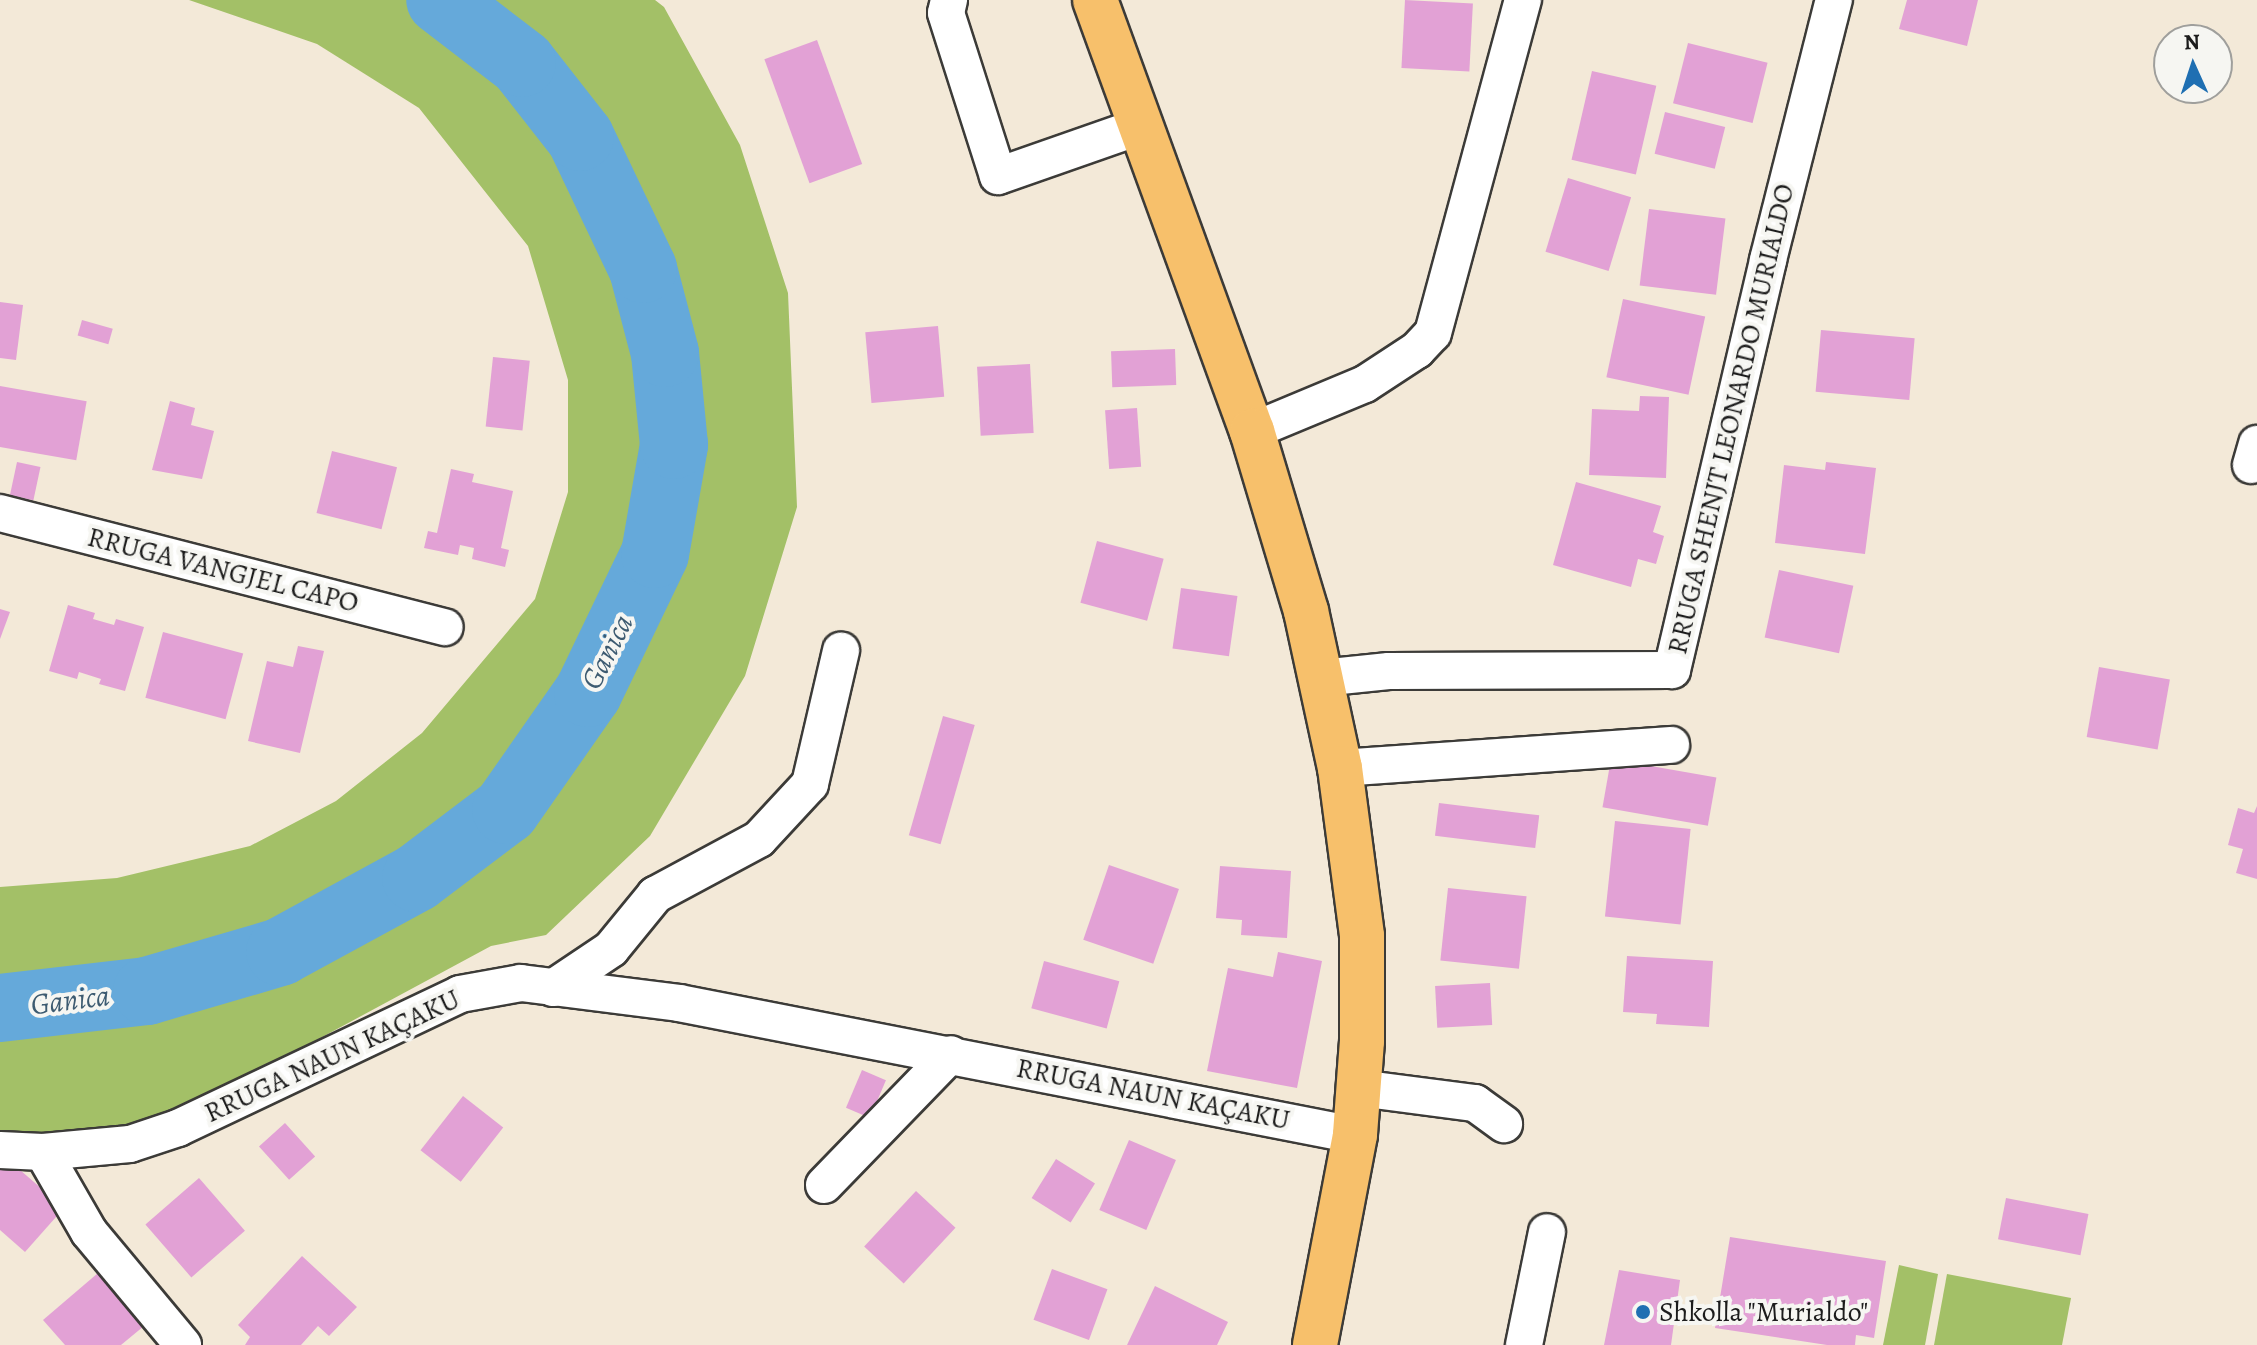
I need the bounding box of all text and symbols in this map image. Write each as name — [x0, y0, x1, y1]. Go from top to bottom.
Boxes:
north arrow — [2153, 24, 2233, 104]
text: N — [2183, 27, 2201, 57]
street label: RRUGA SHENJT LEONARDO MURIALDO — [1660, 181, 1802, 657]
street label: RRUGA VANGJEL CAPO — [84, 520, 362, 620]
water label: Ganica — [573, 609, 641, 695]
water label: Ganica — [29, 977, 111, 1023]
street label: RRUGA NAUN KAÇAKU — [199, 982, 465, 1130]
street label: RRUGA NAUN KAÇAKU — [1013, 1051, 1293, 1137]
place label: Shkolla "Murialdo" — [1659, 1295, 1869, 1329]
marker: Shkolla "Murialdo" — [1634, 1303, 1652, 1321]

